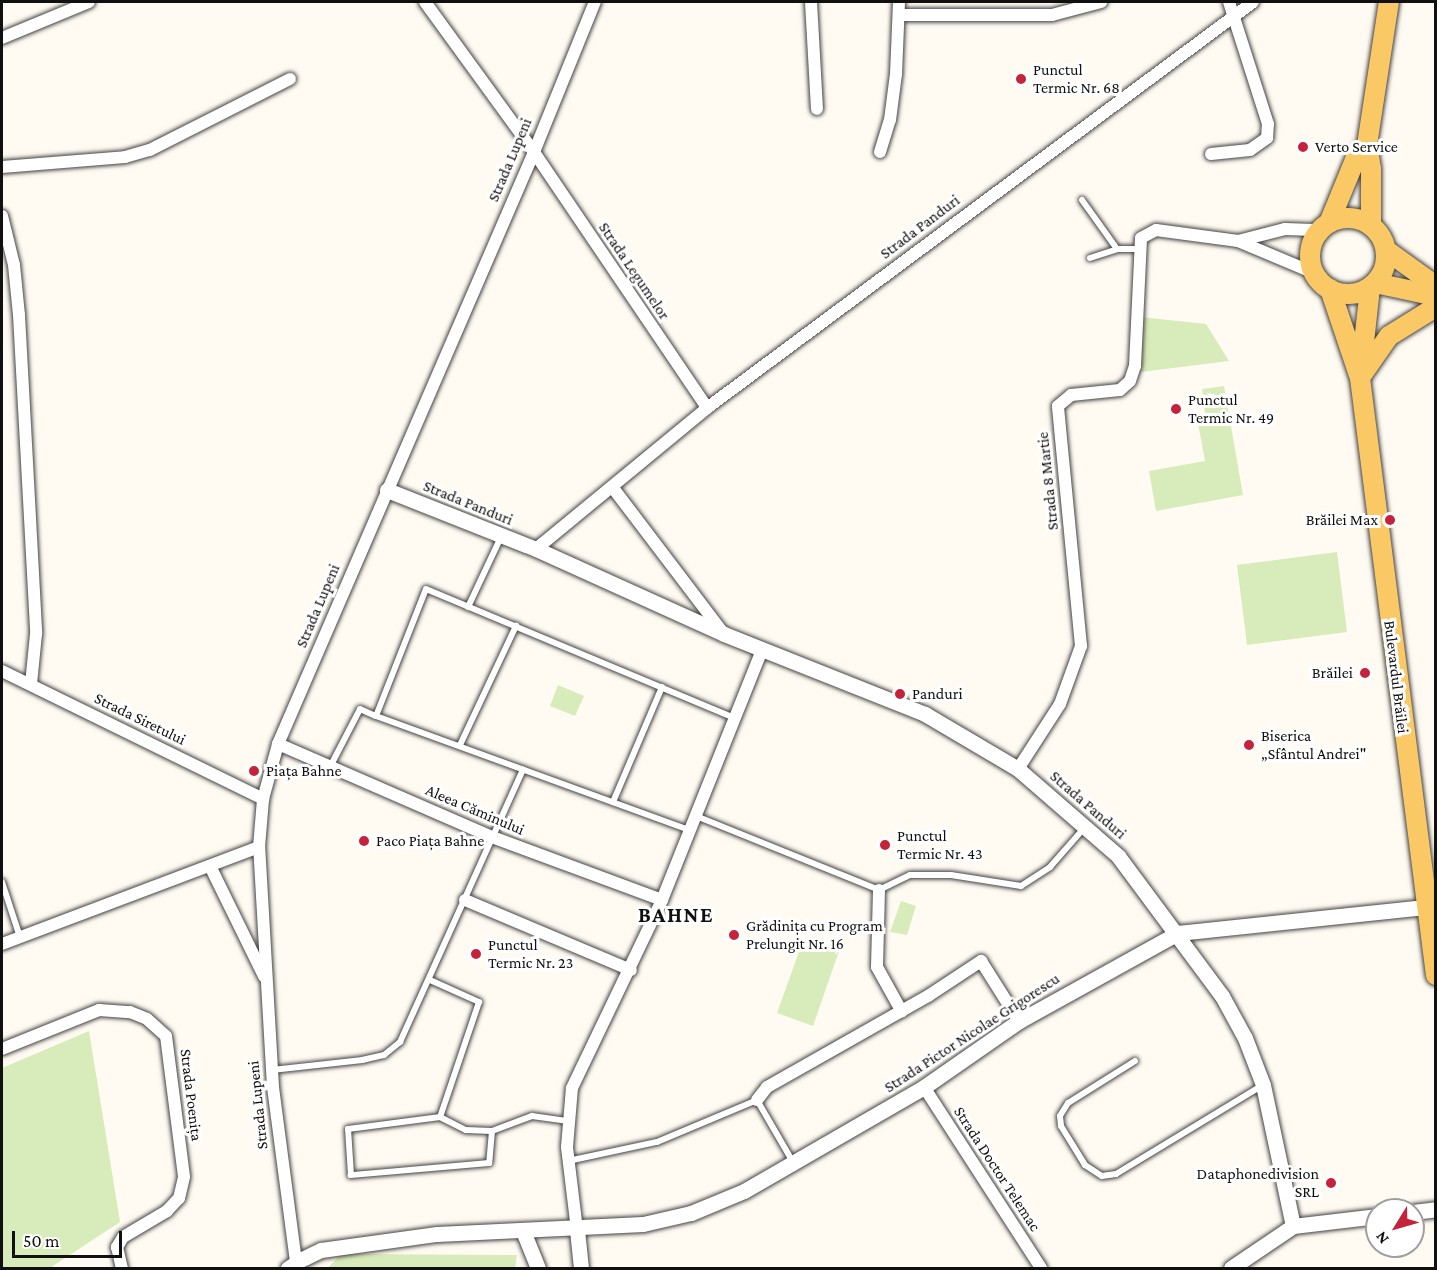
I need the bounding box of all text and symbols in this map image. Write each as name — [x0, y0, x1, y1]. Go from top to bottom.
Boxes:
place label: Punctul Termic Nr. 68 — [1033, 60, 1120, 98]
marker: Punctul Termic Nr. 68 — [1014, 72, 1028, 86]
street label: Strada Lupeni — [484, 115, 536, 205]
place label: Verto Service — [1315, 137, 1398, 157]
marker: Verto Service — [1296, 140, 1310, 154]
street label: Strada Panduri — [876, 191, 964, 263]
street label: Strada Legumelor — [594, 219, 674, 323]
place label: Punctul Termic Nr. 49 — [1188, 390, 1274, 428]
marker: Punctul Termic Nr. 49 — [1169, 402, 1183, 416]
street label: Strada 8 Martie — [1033, 431, 1063, 531]
street label: Strada Panduri — [420, 476, 516, 530]
place label: Brăilei Max — [1306, 510, 1378, 530]
marker: Brăilei Max — [1383, 513, 1397, 527]
street label: Strada Lupeni — [292, 561, 344, 651]
street label: Bulevardul Brăilei — [1380, 619, 1412, 735]
place label: Brăilei — [1312, 663, 1353, 683]
marker: Brăilei — [1358, 666, 1372, 680]
place label: Panduri — [912, 684, 963, 704]
marker: Panduri — [893, 687, 907, 701]
street label: Strada Siretului — [91, 689, 189, 749]
place label: Biserica „Sfântul Andrei" — [1261, 726, 1366, 764]
marker: Biserica „Sfântul Andrei" — [1242, 738, 1256, 752]
place label: Piața Bahne — [266, 761, 342, 781]
marker: Piața Bahne — [247, 764, 261, 778]
street label: Strada Panduri — [1046, 767, 1130, 843]
street label: Aleea Căminului — [423, 781, 527, 839]
place label: Punctul Termic Nr. 43 — [897, 826, 983, 864]
place label: Paco Piața Bahne — [376, 831, 484, 851]
marker: Paco Piața Bahne — [357, 834, 371, 848]
marker: Punctul Termic Nr. 43 — [878, 838, 892, 852]
district label: BAHNE — [638, 902, 714, 928]
place label: Grădinița cu Program Prelungit Nr. 16 — [746, 916, 883, 954]
marker: Grădinița cu Program Prelungit Nr. 16 — [727, 928, 741, 942]
place label: Punctul Termic Nr. 23 — [488, 935, 573, 973]
marker: Punctul Termic Nr. 23 — [469, 947, 483, 961]
street label: Strada Pictor Nicolae Grigorescu — [881, 969, 1063, 1097]
street label: Strada Poenița — [176, 1048, 206, 1142]
street label: Strada Lupeni — [244, 1060, 272, 1150]
street label: Strada Doctor Telemac — [950, 1103, 1044, 1235]
place label: Dataphonedivision SRL — [1197, 1164, 1319, 1202]
marker: Dataphonedivision SRL — [1324, 1176, 1338, 1190]
north arrow — [1365, 1198, 1425, 1258]
scale bar — [15, 1219, 124, 1257]
text: N — [1372, 1228, 1392, 1247]
text: 50 m — [23, 1231, 60, 1251]

